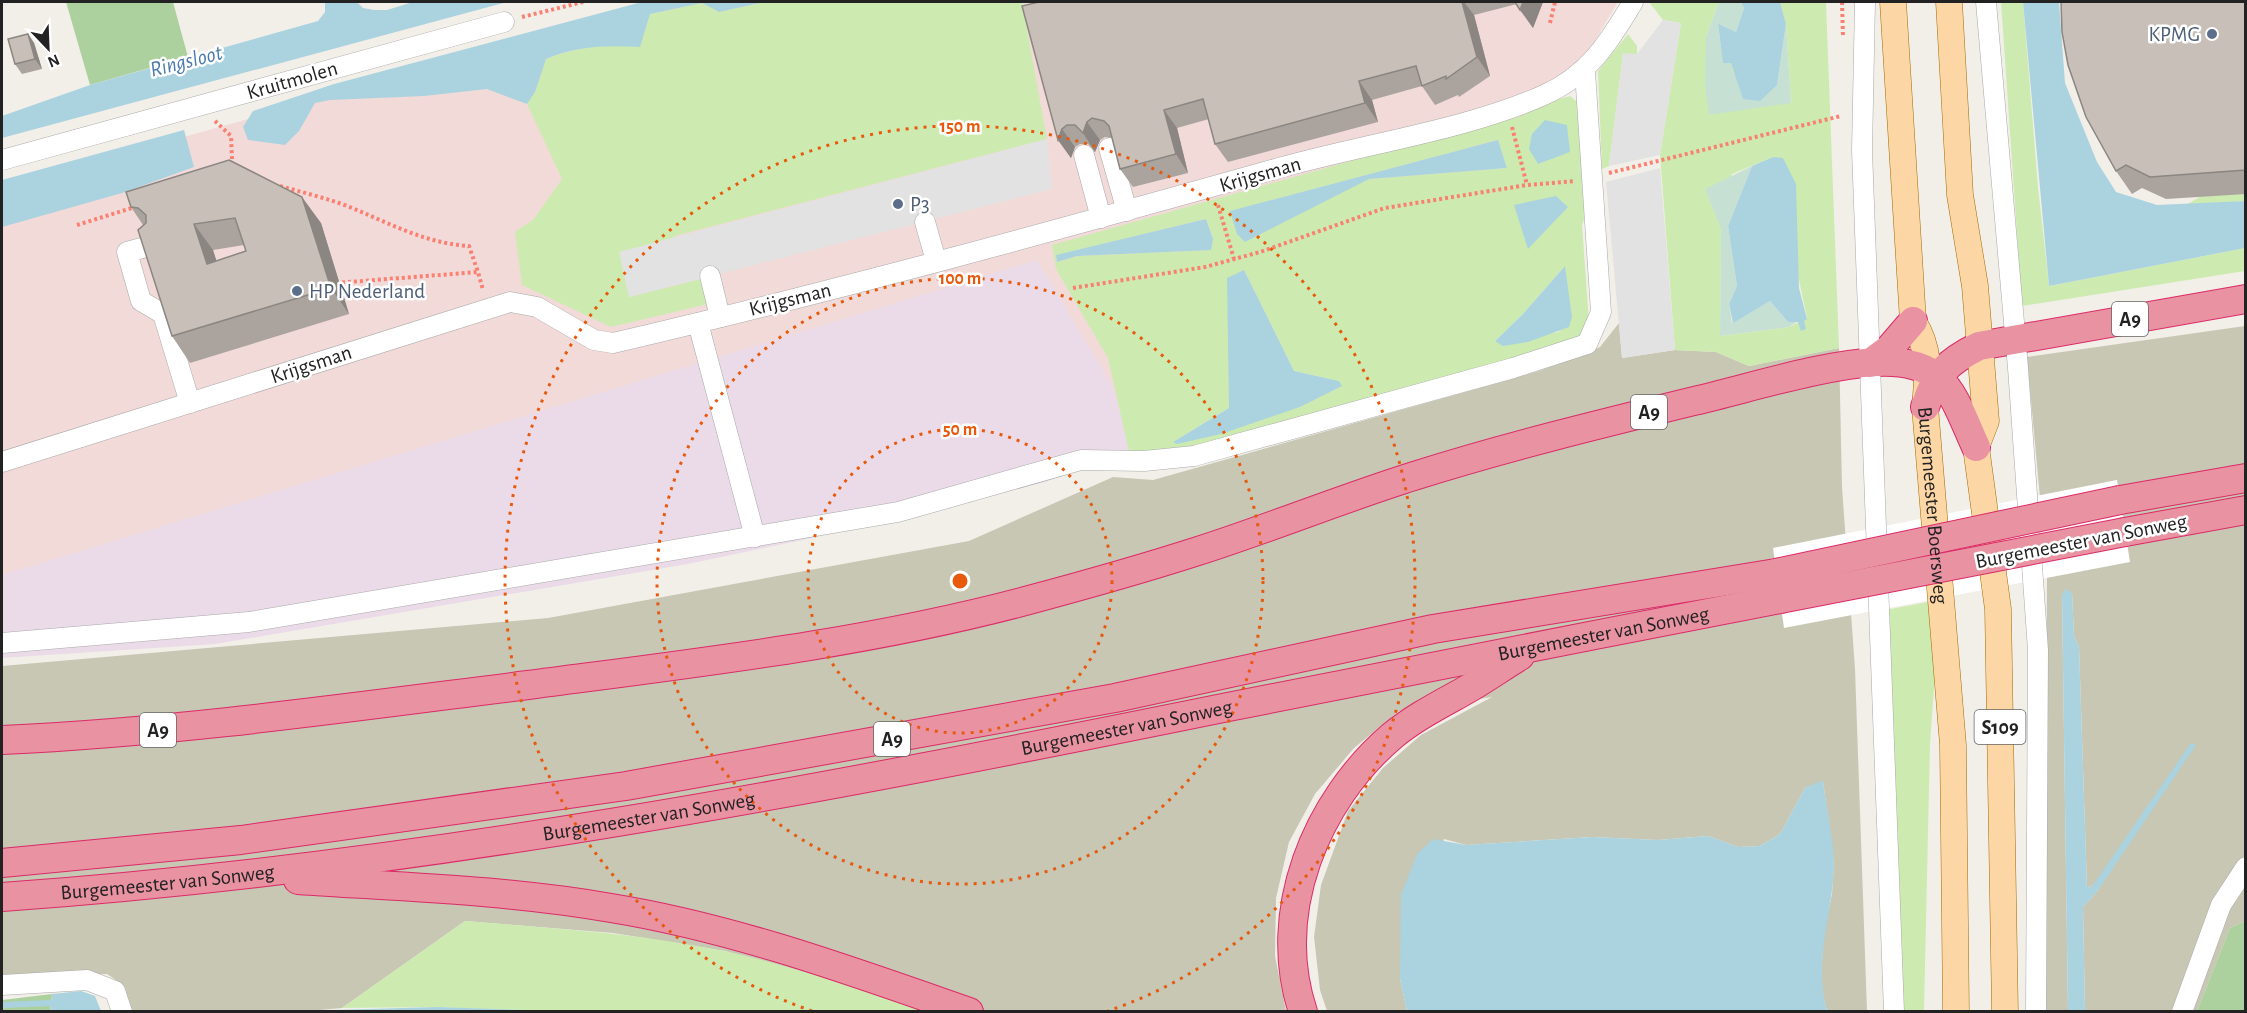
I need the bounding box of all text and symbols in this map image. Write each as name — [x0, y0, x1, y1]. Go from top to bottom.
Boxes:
north arrow — [18, 18, 78, 78]
place label: KPMG — [2148, 24, 2200, 45]
marker: KPMG — [2205, 27, 2219, 41]
water label: Ringsloot — [148, 41, 226, 81]
text: N — [45, 51, 62, 70]
street label: Kruitmolen — [244, 58, 340, 103]
text: 150 m — [940, 118, 980, 136]
street label: Krijgsman — [1217, 153, 1303, 196]
place label: P3 — [910, 194, 930, 215]
marker: P3 — [891, 197, 905, 211]
text: 100 m — [939, 270, 981, 288]
street label: Krijgsman — [747, 279, 833, 320]
place label: HP Nederland — [309, 281, 425, 302]
marker: HP Nederland — [290, 284, 304, 298]
road number: A9 — [2112, 302, 2148, 336]
street label: Krijgsman — [268, 342, 354, 387]
road number: A9 — [1631, 395, 1667, 429]
street label: Burgemeester Boersweg — [1914, 406, 1951, 606]
text: 50 m — [943, 421, 977, 439]
street label: Burgemeester van Sonweg — [1974, 511, 2189, 572]
centre of rings — [950, 571, 970, 591]
street label: Burgemeester van Sonweg — [1496, 603, 1712, 665]
street label: Burgemeester van Sonweg — [1019, 696, 1235, 759]
road number: S109 — [1974, 710, 2026, 744]
road number: A9 — [140, 713, 176, 747]
road number: A9 — [874, 722, 910, 756]
street label: Burgemeester van Sonweg — [541, 788, 757, 845]
street label: Burgemeester van Sonweg — [60, 861, 276, 904]

